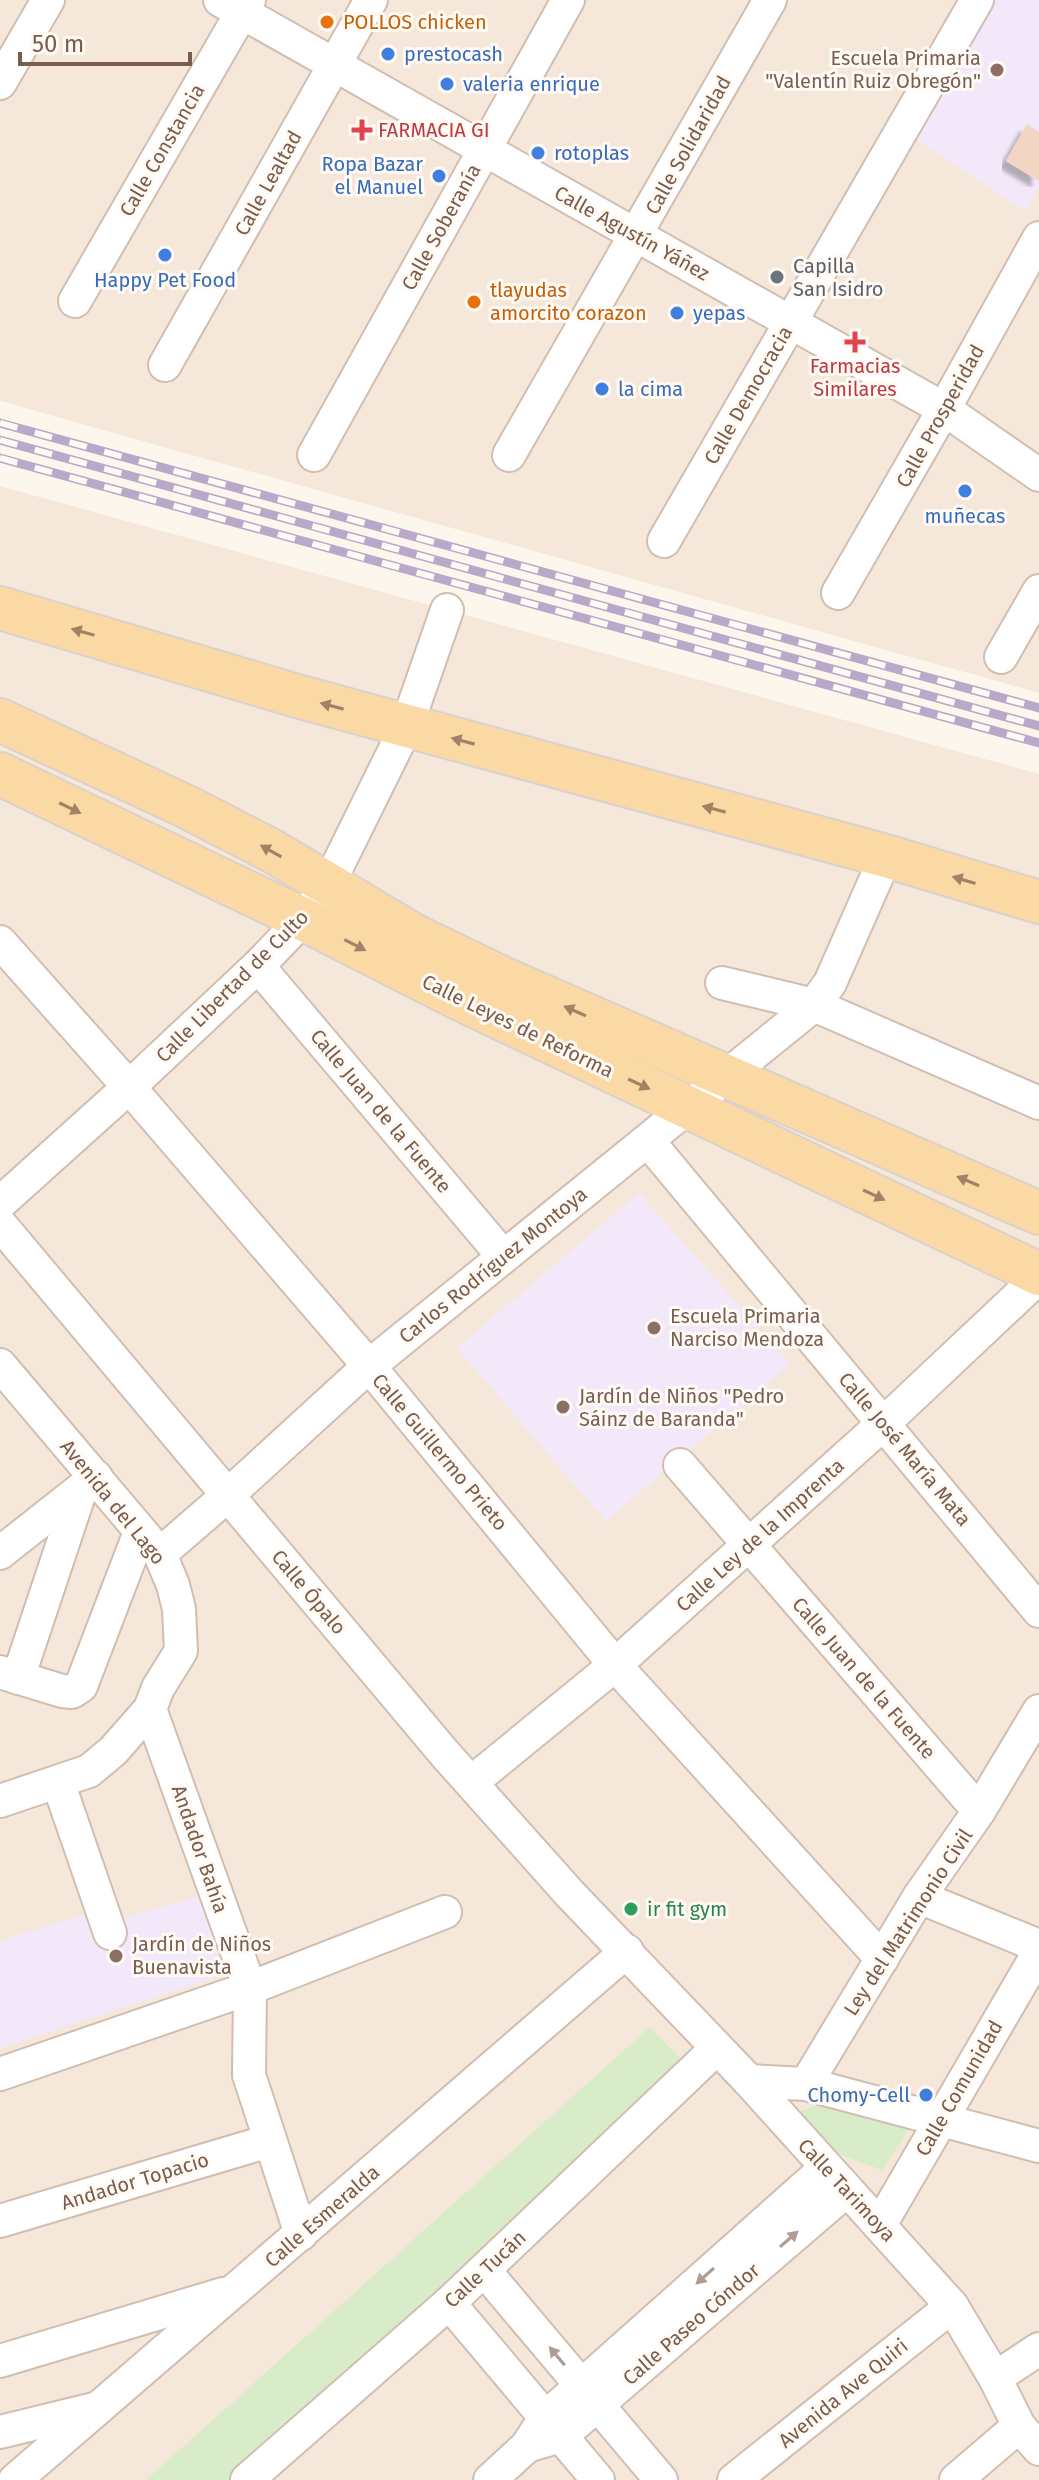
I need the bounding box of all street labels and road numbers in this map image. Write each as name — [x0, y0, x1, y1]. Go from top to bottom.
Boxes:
street label: Calle Solidaridad — [640, 72, 736, 218]
street label: Calle Constancia — [114, 80, 210, 220]
street label: Calle Lealtad — [229, 126, 307, 240]
street label: Calle Soberanía — [396, 160, 486, 294]
street label: Calle Agustín Yáñez — [550, 180, 714, 286]
street label: Calle Democracia — [699, 322, 797, 468]
street label: Calle Prosperidad — [891, 340, 989, 492]
street label: Calle Libertad de Culto — [151, 905, 313, 1067]
street label: Calle Leyes de Reforma — [418, 969, 618, 1083]
street label: Calle Juan de la Fuente — [305, 1024, 457, 1198]
street label: Carlos Rodríguez Montoya — [394, 1182, 592, 1348]
street label: Calle José María Mata — [834, 1367, 976, 1531]
street label: Calle Guillermo Prieto — [367, 1369, 513, 1535]
street label: Avenida del Lago — [55, 1435, 171, 1569]
street label: Calle Ley de la Imprenta — [671, 1453, 849, 1617]
street label: Calle Ópalo — [267, 1545, 351, 1639]
street label: Calle Juan de la Fuente — [787, 1592, 941, 1764]
street label: Andador Bahía — [167, 1782, 233, 1916]
street label: Ley del Matrimonio Civil — [839, 1824, 977, 2020]
street label: Calle Comunidad — [910, 2016, 1008, 2160]
street label: Calle Tarimoya — [793, 2133, 901, 2247]
street label: Andador Topacio — [58, 2147, 212, 2215]
street label: Calle Esmeralda — [260, 2160, 384, 2272]
street label: Calle Tucán — [439, 2225, 531, 2313]
street label: Calle Paseo Cóndor — [618, 2258, 765, 2390]
street label: Avenida Ave Quiri — [773, 2333, 913, 2453]

